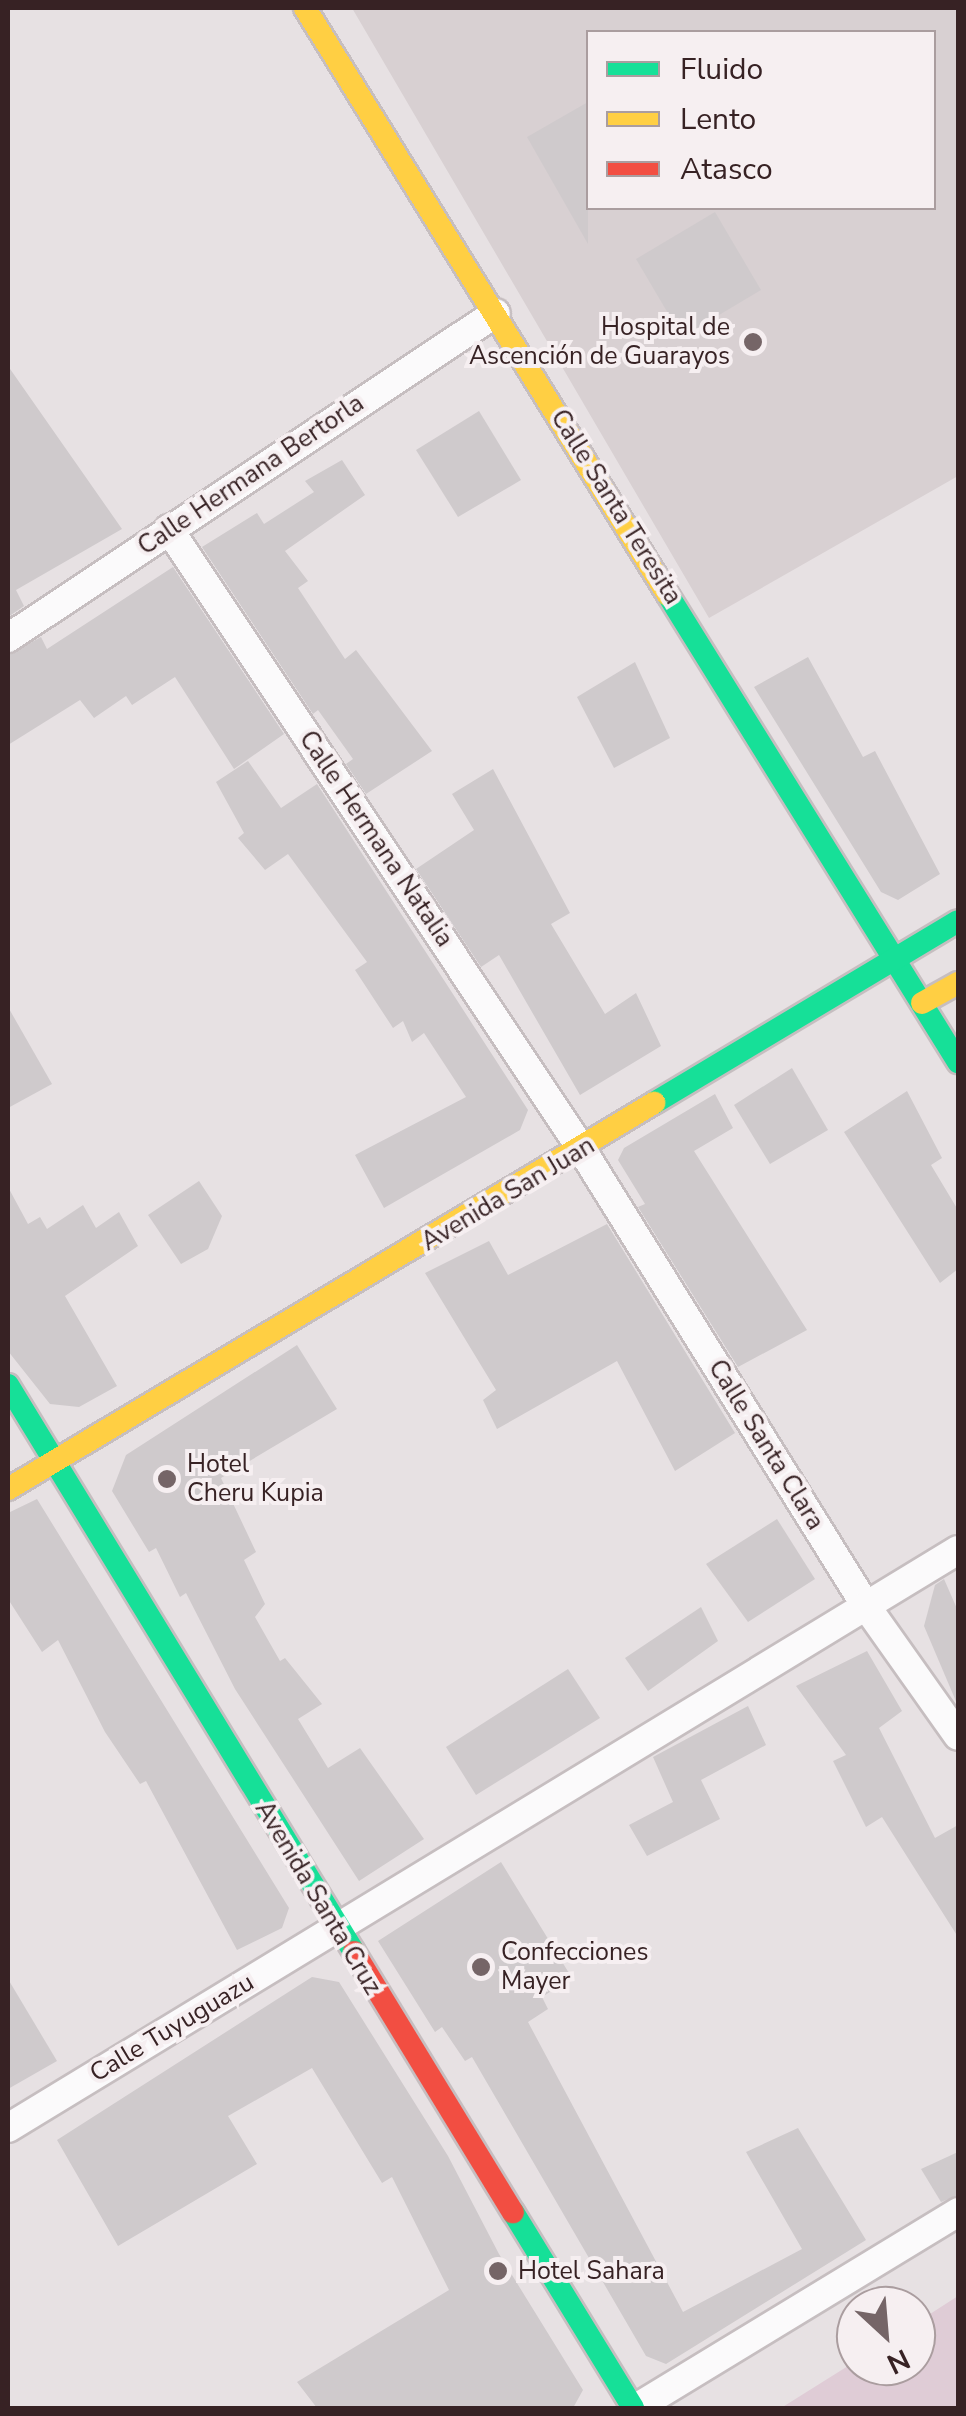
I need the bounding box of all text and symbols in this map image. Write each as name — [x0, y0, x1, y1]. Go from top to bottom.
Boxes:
legend — [586, 30, 936, 210]
text: Fluido — [680, 49, 763, 90]
text: Lento — [680, 99, 756, 140]
text: Atasco — [680, 149, 773, 190]
place label: Hospital de Ascención de Guarayos — [469, 313, 730, 372]
marker: Hospital de Ascención de Guarayos — [740, 329, 766, 355]
street label: Calle Hermana Bertorla — [132, 388, 370, 562]
street label: Calle Santa Teresita — [544, 404, 688, 610]
street label: Calle Hermana Natalia — [293, 725, 459, 953]
street label: Avenida San Juan — [416, 1131, 600, 1257]
street label: Calle Santa Clara — [702, 1354, 830, 1536]
place label: Hotel Cheru Kupia — [187, 1450, 324, 1509]
marker: Hotel Cheru Kupia — [156, 1468, 178, 1490]
street label: Avenida Santa Cruz — [248, 1796, 388, 2000]
place label: Confecciones Mayer — [501, 1938, 648, 1997]
marker: Confecciones Mayer — [470, 1956, 492, 1978]
street label: Calle Tuyuguazu — [85, 1967, 259, 2089]
place label: Hotel Sahara — [518, 2256, 665, 2286]
marker: Hotel Sahara — [487, 2260, 509, 2282]
north arrow — [836, 2286, 936, 2386]
text: N — [881, 2339, 916, 2383]

